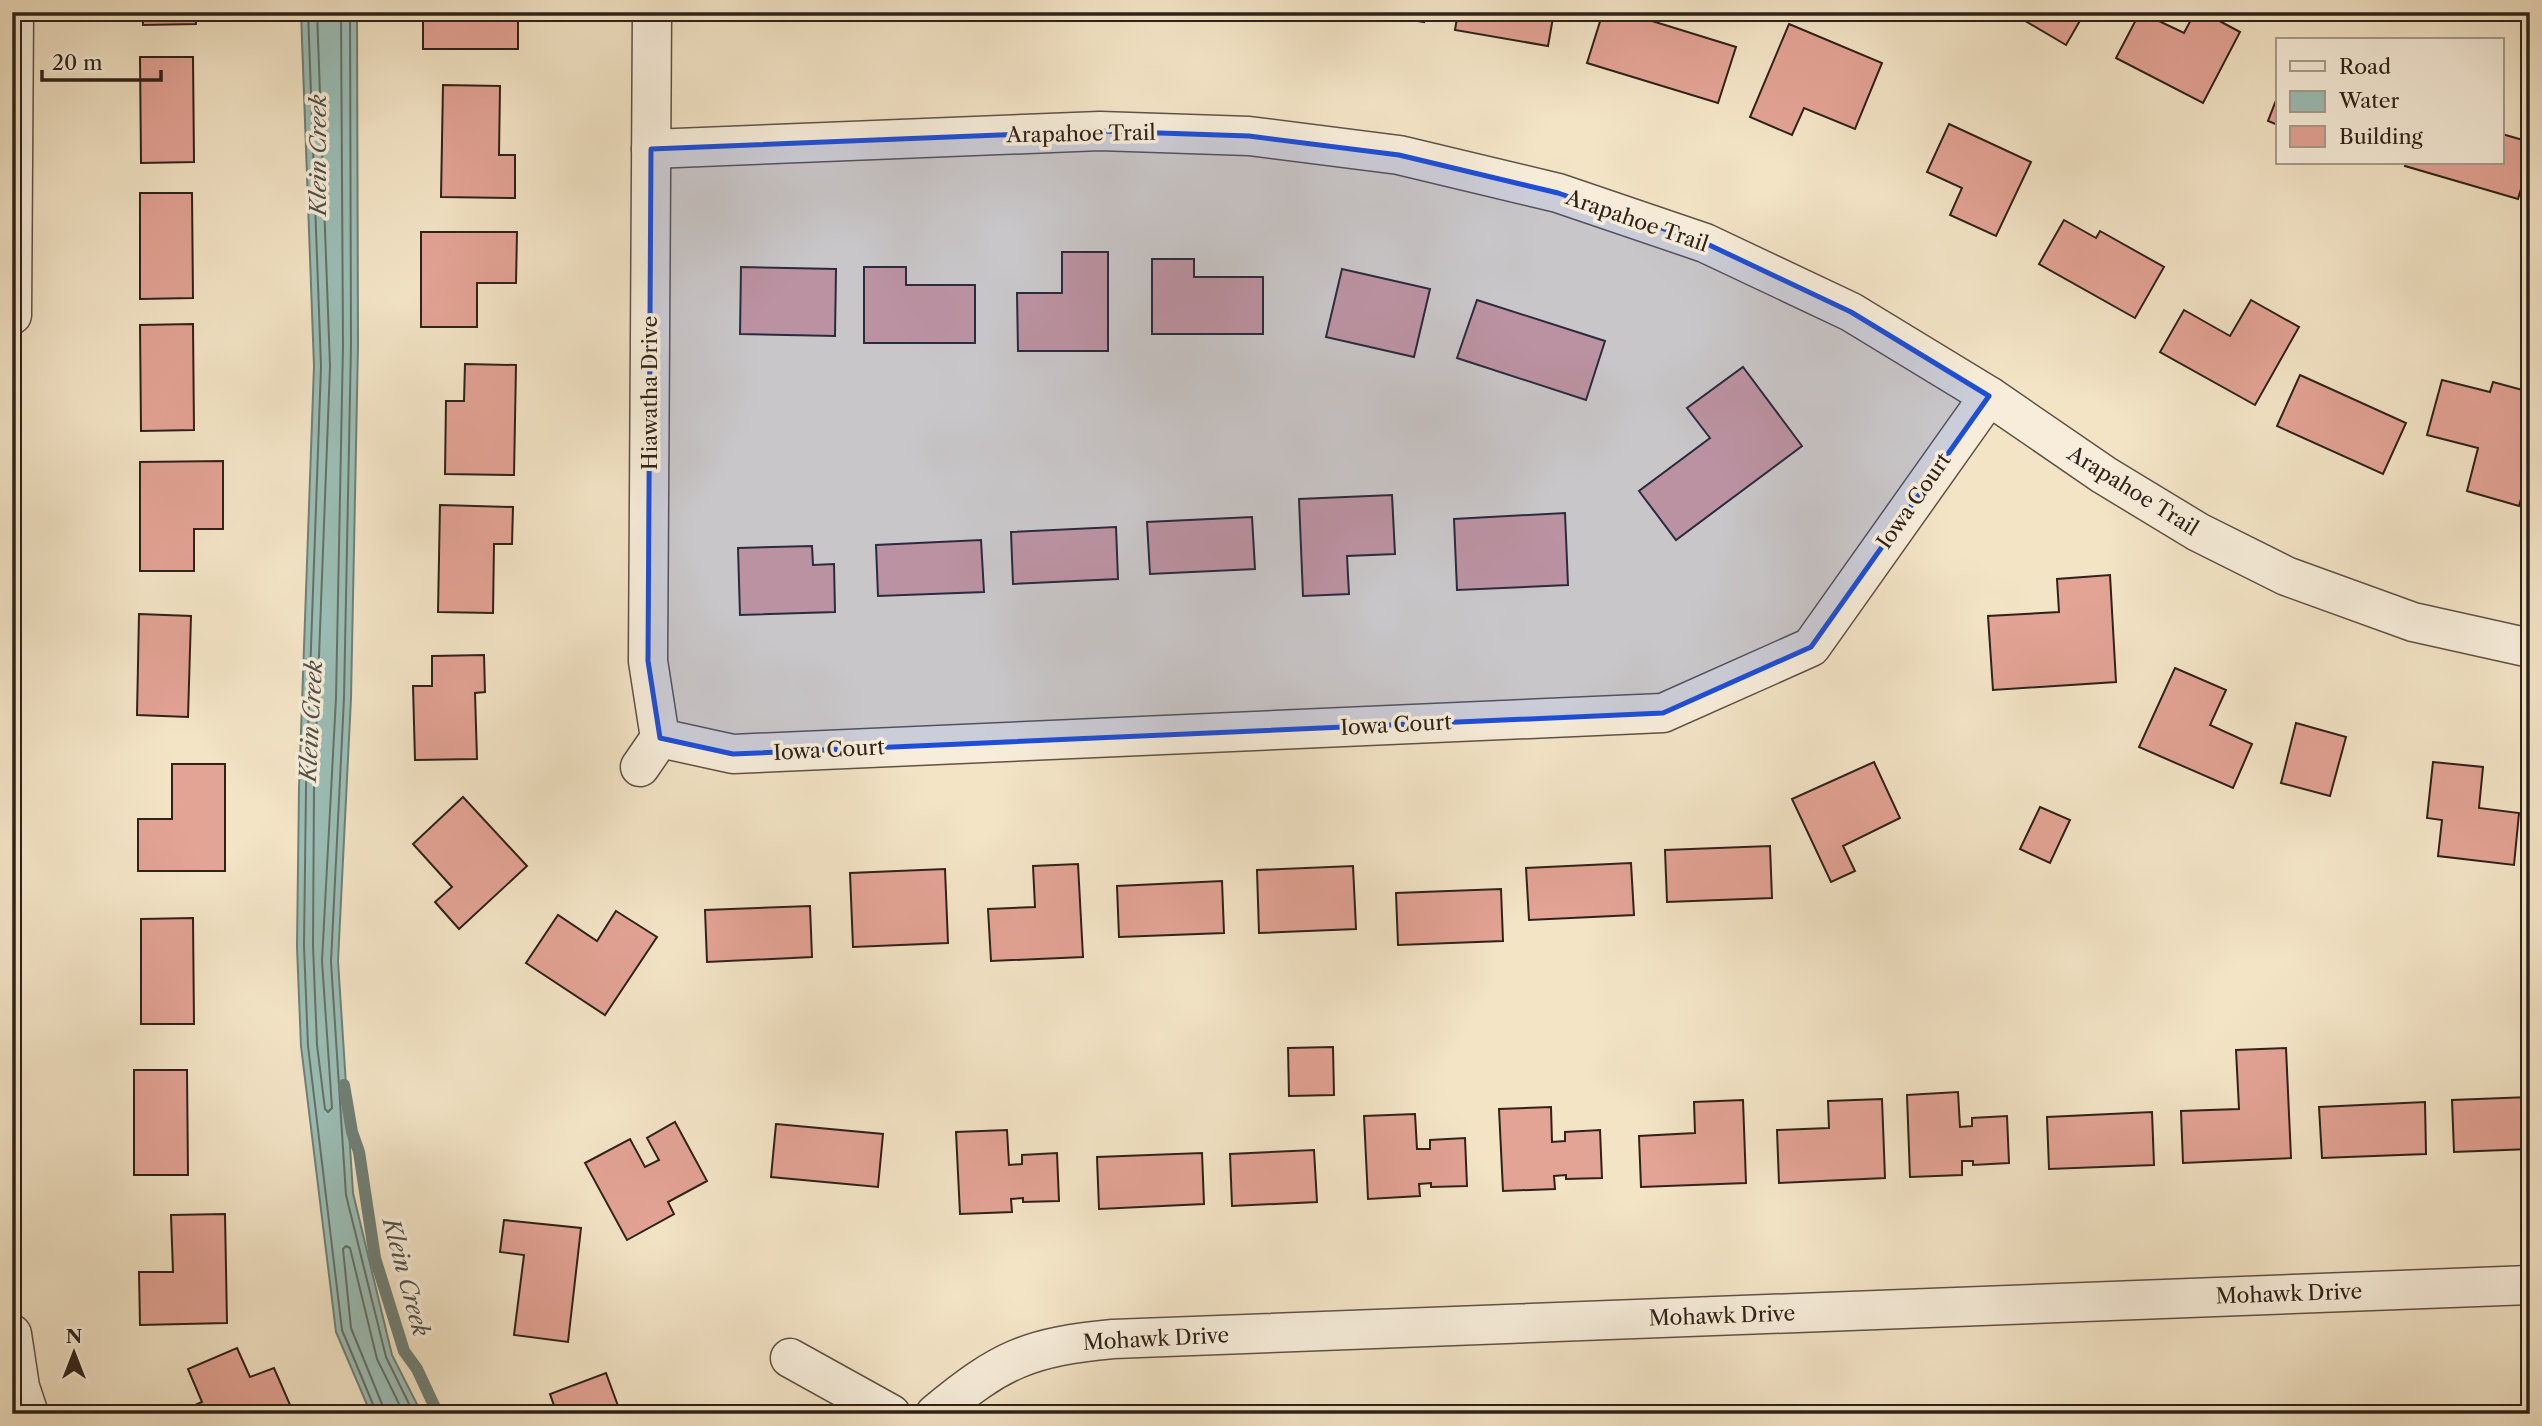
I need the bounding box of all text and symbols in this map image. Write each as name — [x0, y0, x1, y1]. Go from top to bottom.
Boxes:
scale bar — [42, 38, 161, 82]
legend — [2276, 38, 2504, 164]
text: 20 m — [52, 50, 103, 75]
text: Road — [2339, 54, 2391, 79]
text: Water — [2338, 88, 2399, 113]
water label: Klein Creek — [304, 94, 332, 218]
street label: Arapahoe Trail — [1005, 120, 1156, 147]
text: Building — [2339, 124, 2424, 149]
street label: Arapahoe Trail — [1562, 184, 1712, 257]
street label: Hiawatha Drive — [637, 316, 662, 470]
street label: Arapahoe Trail — [2063, 440, 2203, 541]
street label: Iowa Court — [1871, 448, 1956, 553]
water label: Klein Creek — [294, 660, 328, 784]
street label: Iowa Court — [1340, 709, 1453, 740]
street label: Iowa Court — [773, 734, 886, 765]
water label: Klein Creek — [376, 1213, 435, 1339]
street label: Mohawk Drive — [2215, 1278, 2363, 1309]
street label: Mohawk Drive — [1648, 1300, 1796, 1331]
north arrow — [38, 1318, 108, 1388]
street label: Mohawk Drive — [1082, 1322, 1230, 1355]
text: N — [66, 1325, 82, 1348]

